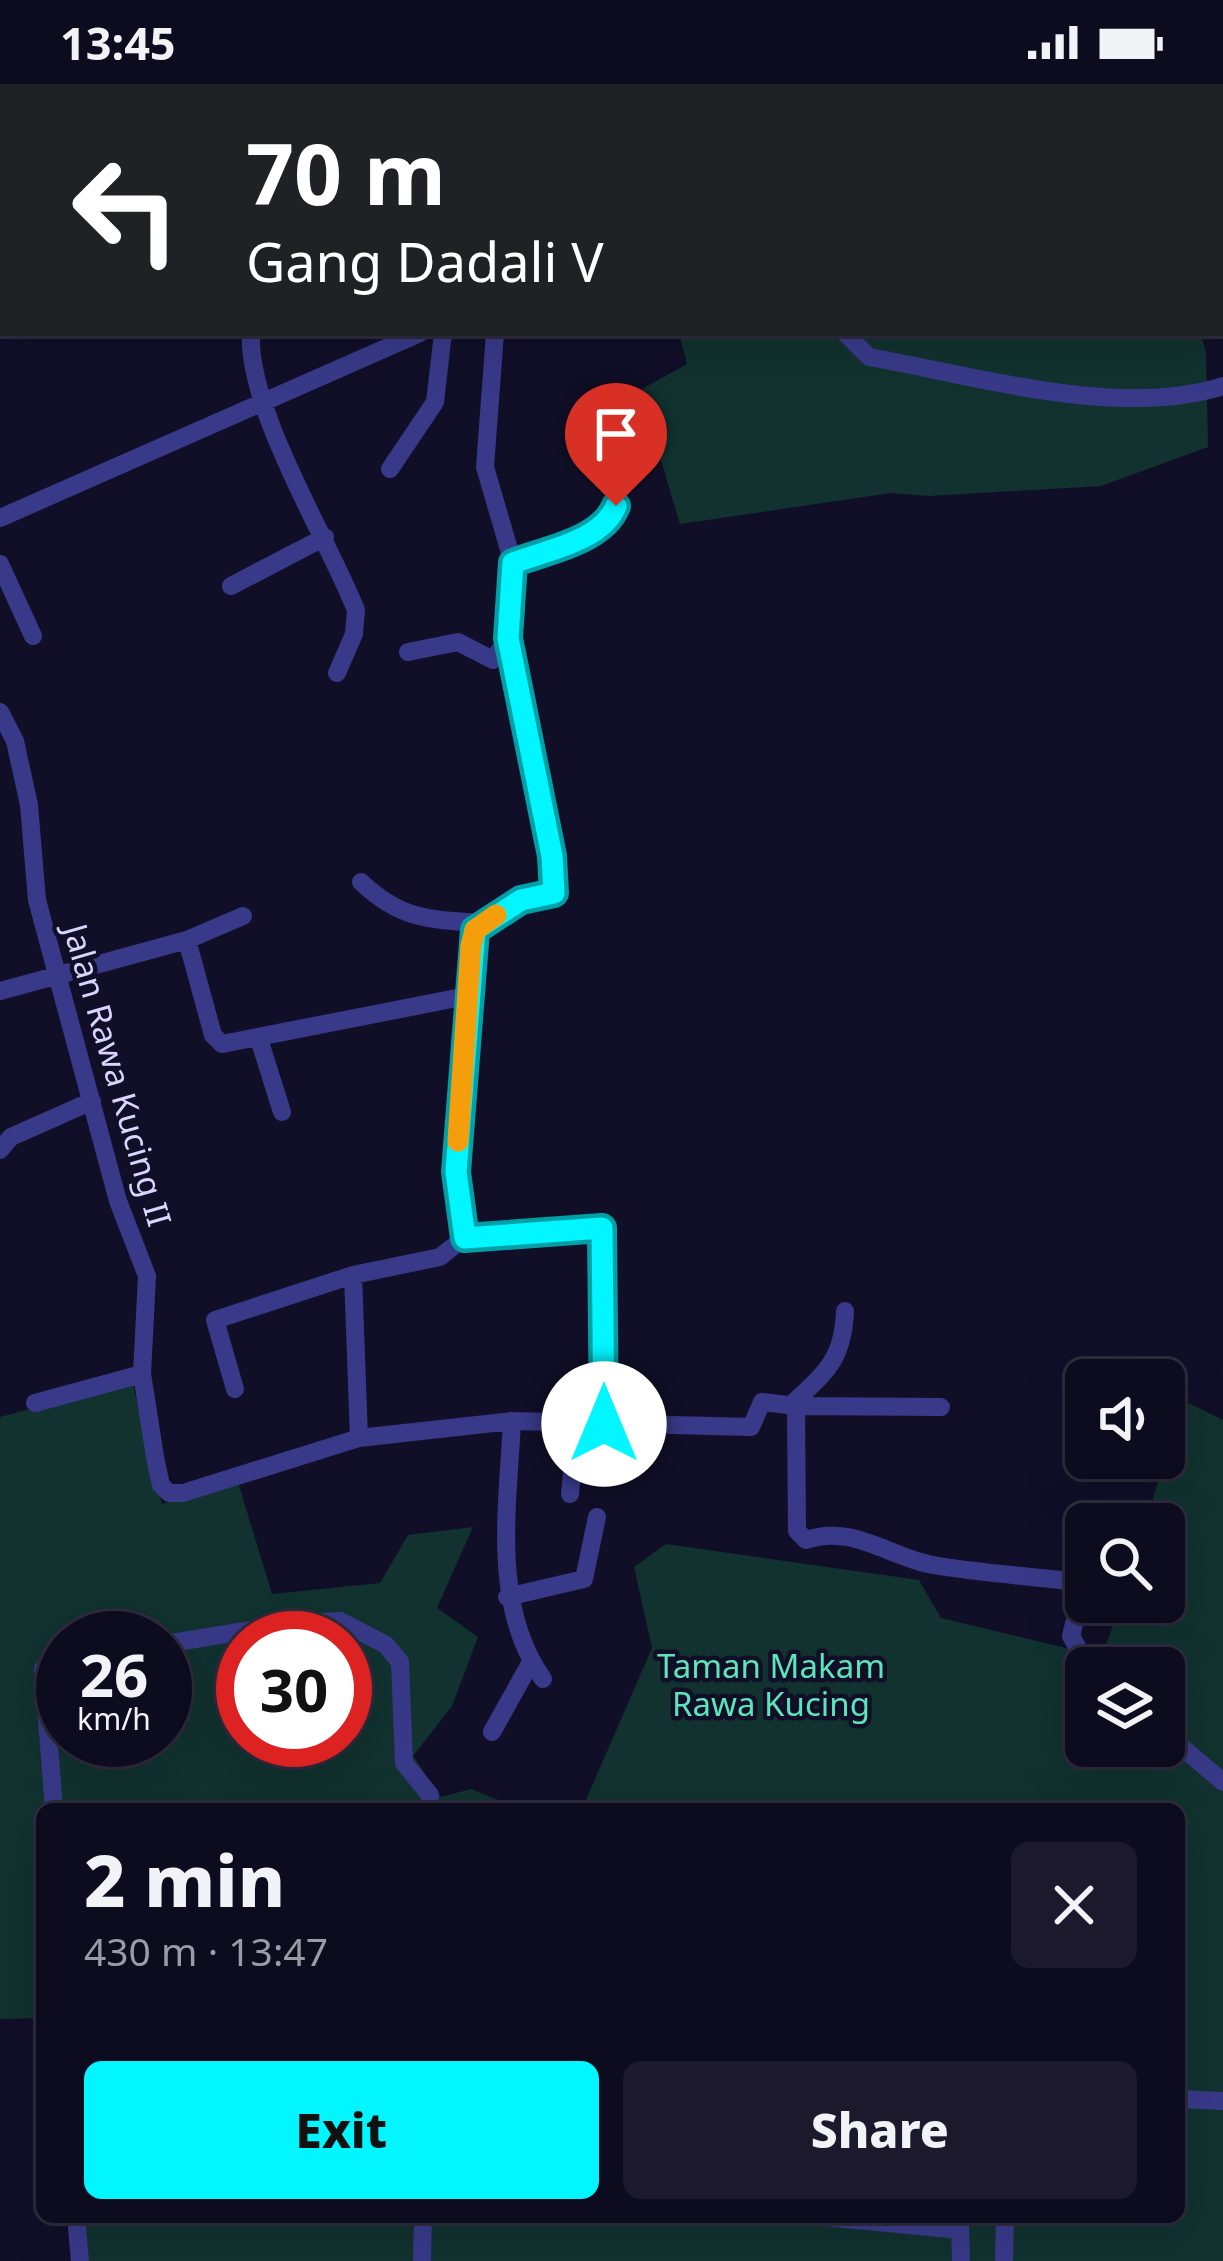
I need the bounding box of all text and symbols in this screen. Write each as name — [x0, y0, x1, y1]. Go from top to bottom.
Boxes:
text: 13:45 — [60, 12, 176, 73]
text: 70 m — [246, 115, 446, 230]
icon: left — [48, 132, 204, 288]
text: Gang Dadali V — [246, 224, 604, 298]
pin — [565, 383, 667, 506]
icon: arrive — [583, 401, 649, 467]
street label: Jalan Rawa Kucing II — [52, 916, 183, 1231]
map controls — [1065, 1359, 1185, 1767]
button: sound — [1065, 1359, 1185, 1479]
position arrow — [541, 1361, 667, 1487]
button: search — [1065, 1503, 1185, 1623]
speed limit sign: 30 — [216, 1611, 372, 1767]
text: 26 — [80, 1633, 148, 1715]
park label: Taman Makam Rawa Kucing — [657, 1643, 885, 1726]
button: layers — [1065, 1647, 1185, 1767]
text: km/h — [77, 1698, 151, 1739]
text: 2 min — [84, 1830, 285, 1928]
button: close — [1011, 1842, 1137, 1968]
text: 430 m · 13:47 — [84, 1924, 328, 1977]
button: Exit — [84, 2061, 599, 2199]
button: Share — [623, 2061, 1137, 2199]

